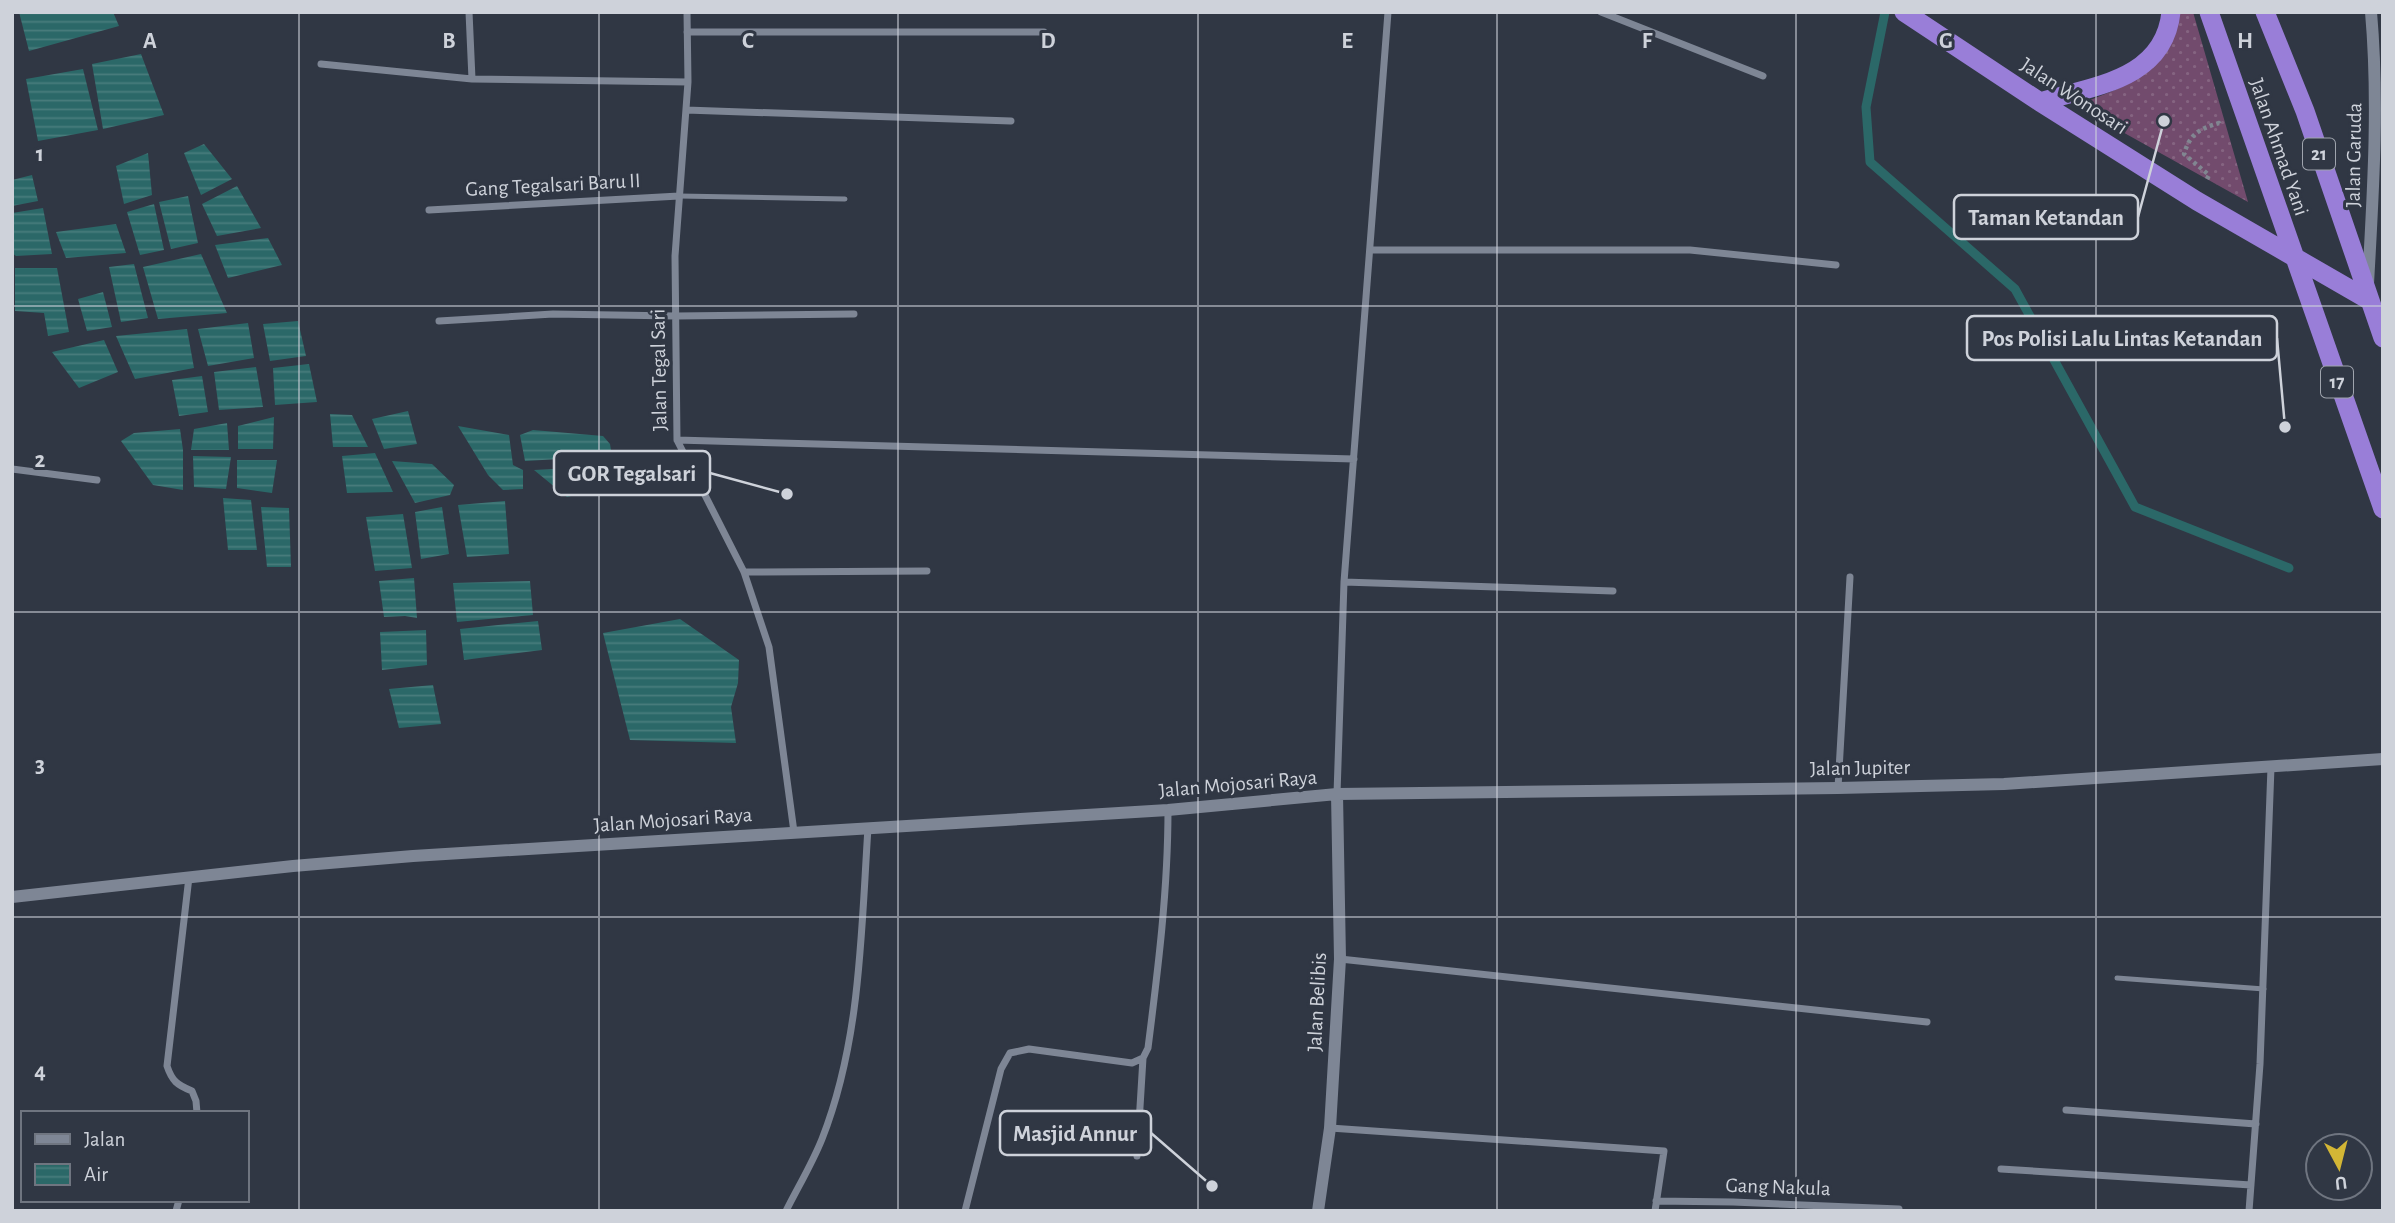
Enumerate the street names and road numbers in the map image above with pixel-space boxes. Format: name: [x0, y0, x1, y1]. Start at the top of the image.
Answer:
street label: Jalan Wonosari: [2017, 54, 2131, 138]
street label: Jalan Ahmad Yani: [2246, 76, 2312, 218]
street label: Jalan Garuda: [2343, 102, 2365, 208]
road number: 21: [2303, 138, 2335, 170]
street label: Gang Tegalsari Baru II: [465, 170, 641, 200]
street label: Jalan Tegal Sari: [647, 309, 671, 431]
road number: 17: [2321, 366, 2353, 398]
street label: Jalan Jupiter: [1810, 757, 1911, 779]
street label: Jalan Mojosari Raya: [1158, 767, 1318, 801]
street label: Jalan Mojosari Raya: [593, 804, 753, 836]
street label: Jalan Belibis: [1304, 952, 1330, 1052]
street label: Gang Nakula: [1725, 1175, 1831, 1199]

